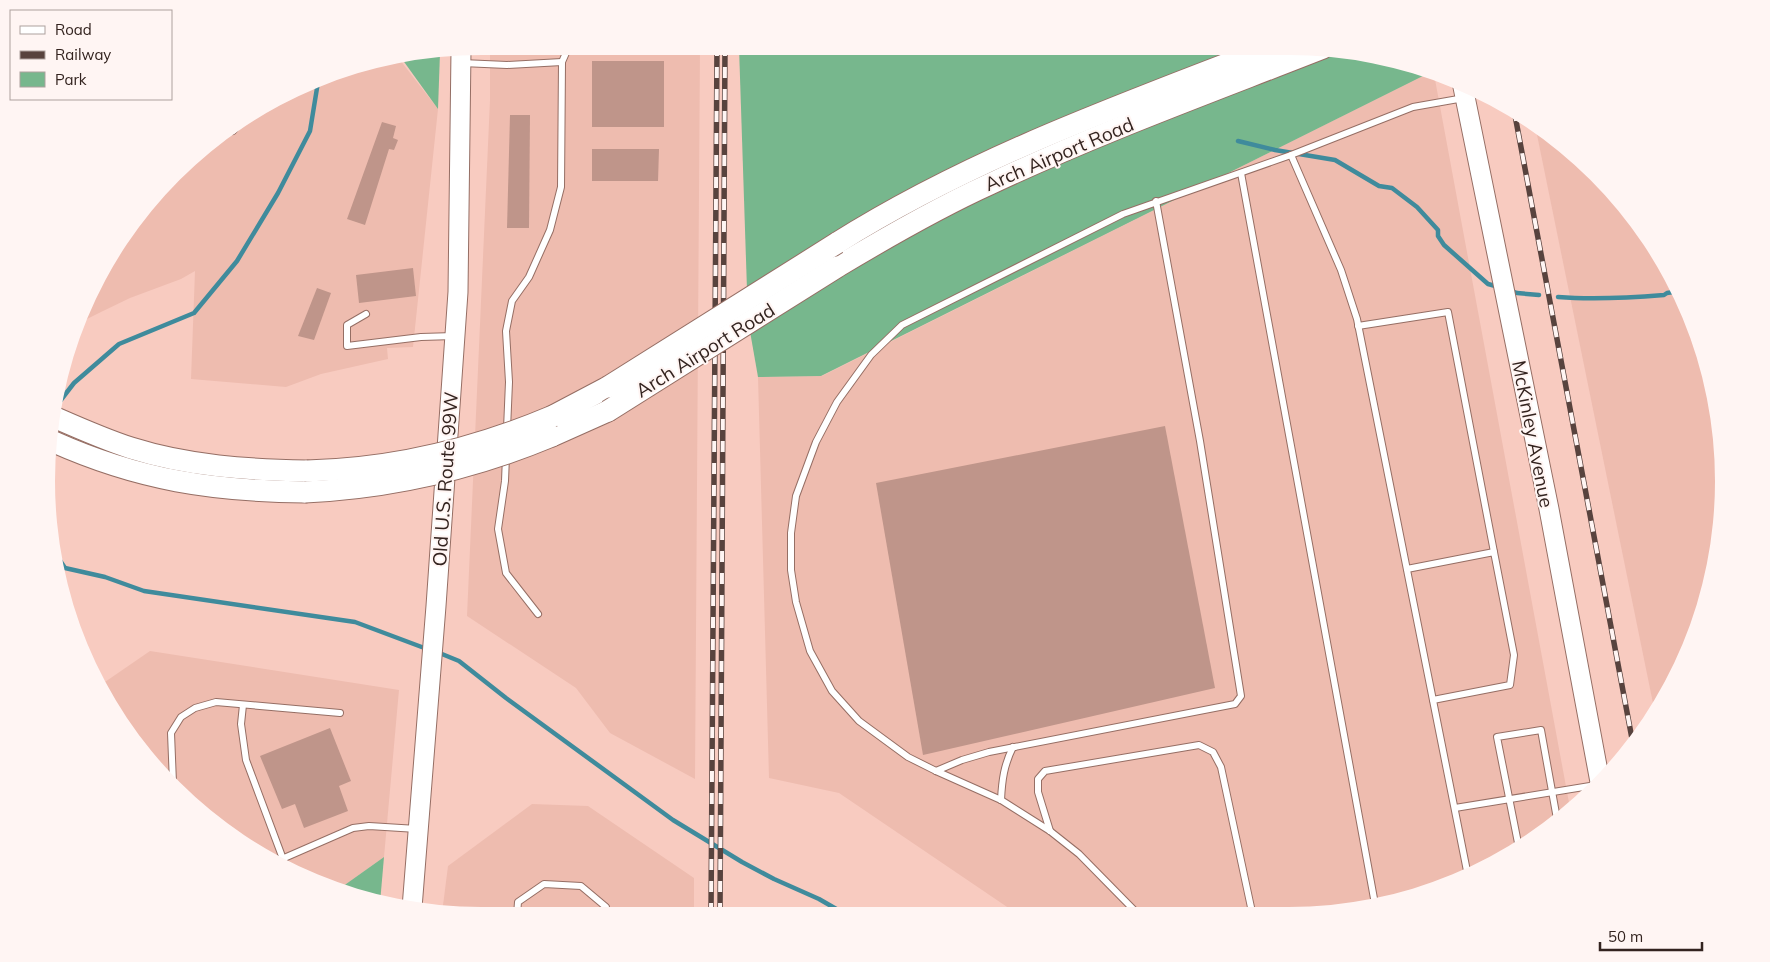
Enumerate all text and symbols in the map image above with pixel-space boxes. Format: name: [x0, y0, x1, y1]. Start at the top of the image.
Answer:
legend: [10, 10, 172, 100]
text: Road: [55, 20, 92, 39]
text: Railway: [55, 45, 111, 64]
text: Park: [55, 70, 87, 89]
street label: Arch Airport Road: [981, 112, 1137, 196]
street label: Arch Airport Road: [631, 298, 779, 402]
street label: McKinley Avenue: [1507, 358, 1559, 510]
street label: Old U.S. Route 99W: [427, 391, 463, 567]
scale bar: [1600, 920, 1702, 952]
text: 50 m: [1608, 927, 1643, 946]

